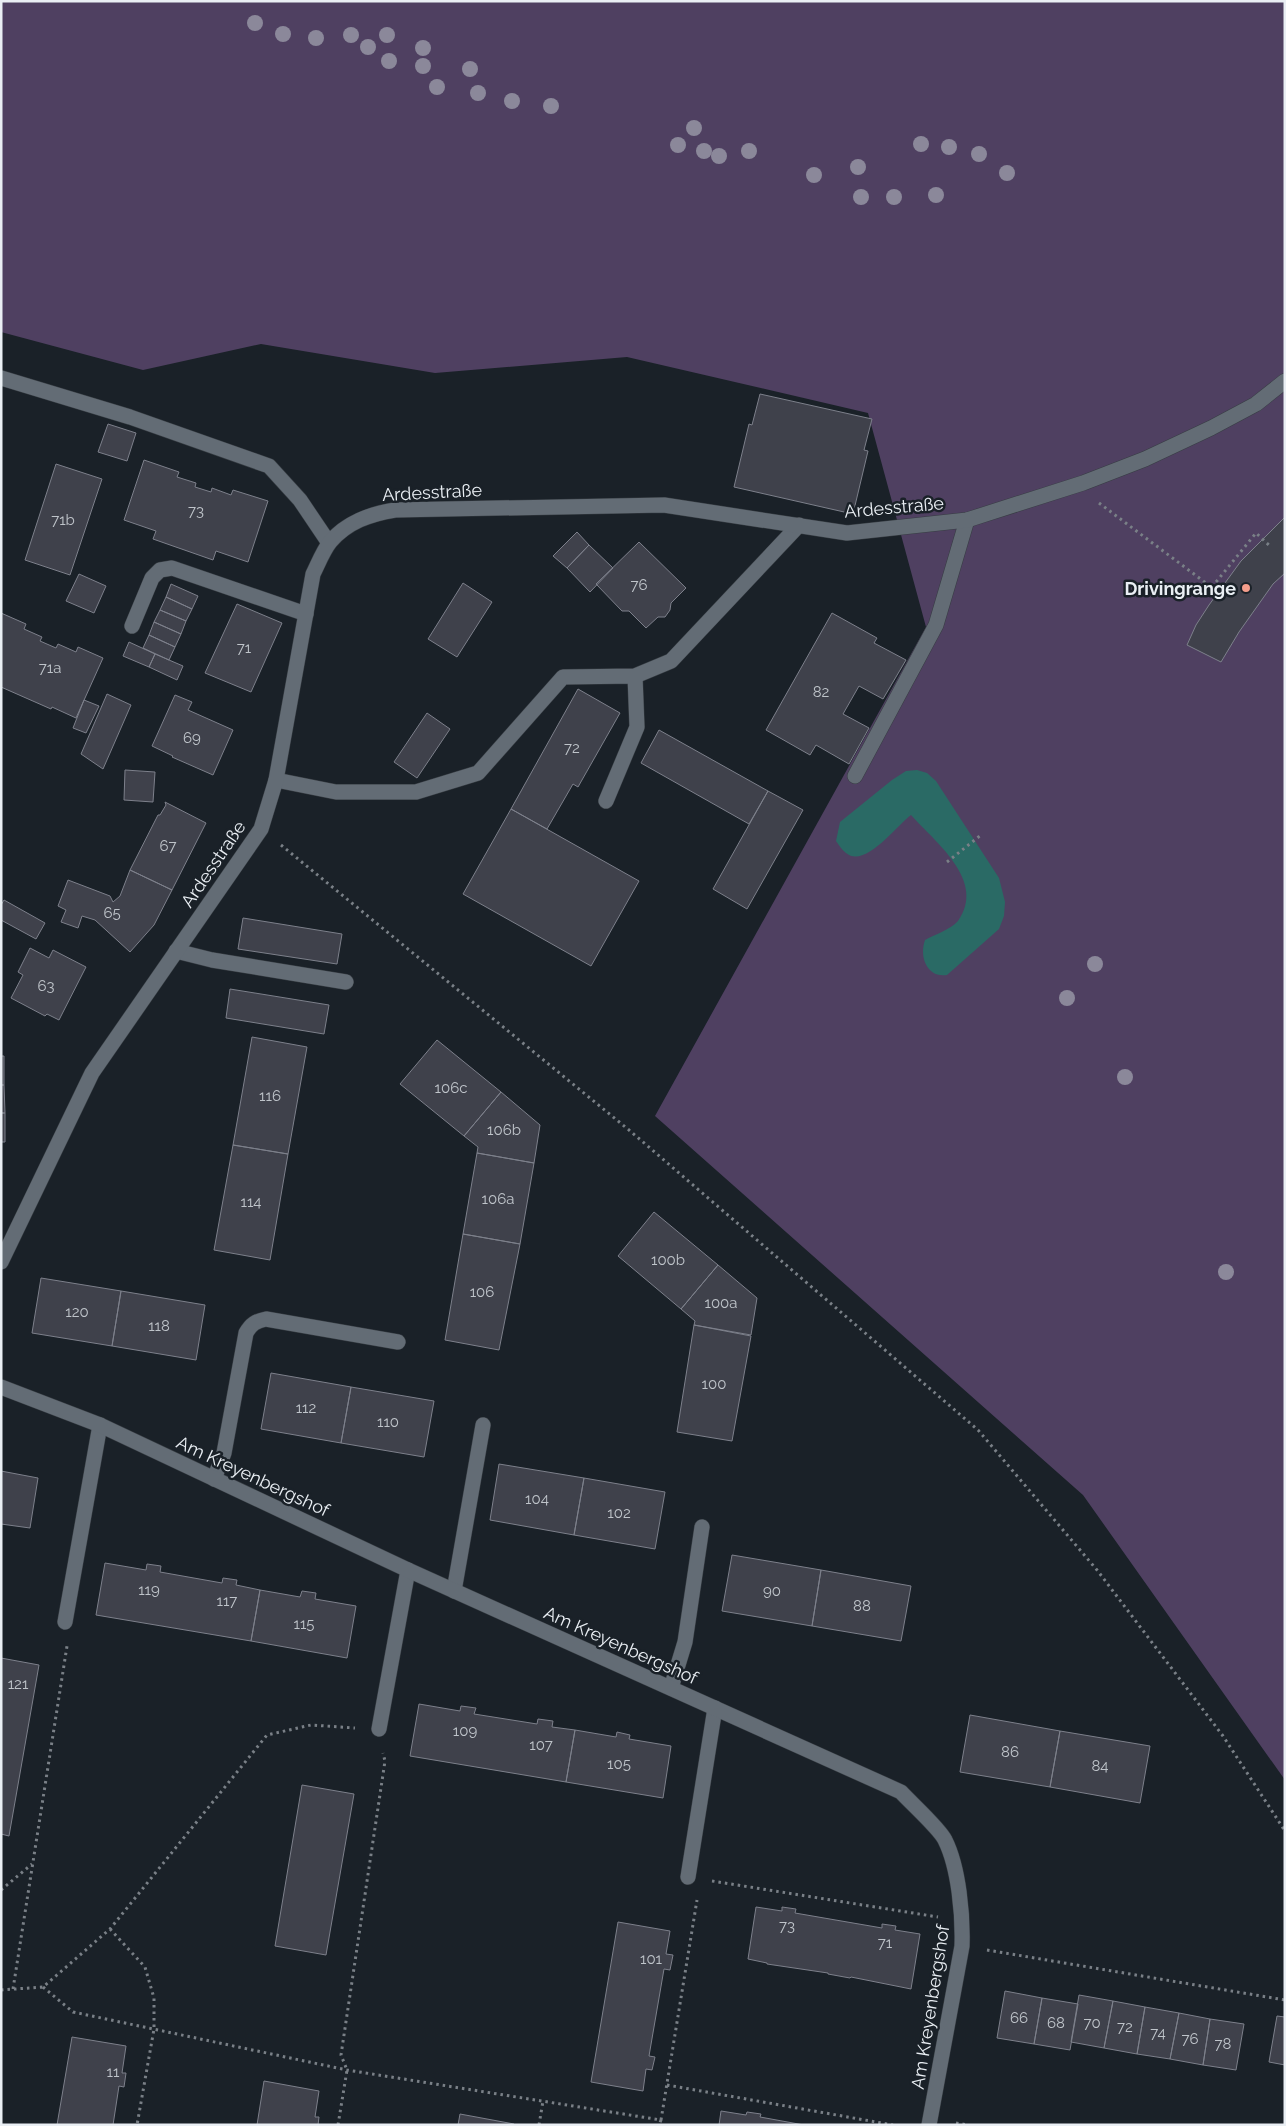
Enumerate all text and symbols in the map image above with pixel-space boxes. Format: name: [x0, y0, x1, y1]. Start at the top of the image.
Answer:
street label: Ardesstraße: [382, 479, 483, 505]
street label: Ardesstraße: [843, 492, 945, 522]
house number: 73: [188, 502, 204, 520]
house number: 71b: [51, 511, 75, 529]
house number: 76: [630, 576, 648, 594]
place label: Drivingrange: [1125, 578, 1236, 599]
marker: Drivingrange: [1240, 582, 1252, 594]
house number: 71: [237, 639, 252, 657]
house number: 71a: [39, 659, 61, 677]
house number: 82: [813, 683, 830, 701]
house number: 69: [183, 729, 201, 747]
house number: 72: [564, 739, 580, 757]
street label: Ardesstraße: [176, 816, 250, 911]
house number: 67: [159, 837, 177, 855]
house number: 65: [103, 904, 121, 922]
house number: 63: [37, 977, 55, 995]
house number: 106c: [435, 1079, 467, 1097]
house number: 116: [259, 1087, 281, 1105]
house number: 106b: [487, 1121, 521, 1139]
house number: 106a: [482, 1190, 514, 1208]
house number: 114: [240, 1193, 262, 1211]
house number: 100b: [651, 1251, 685, 1269]
house number: 106: [470, 1283, 494, 1301]
house number: 100a: [705, 1294, 737, 1312]
house number: 120: [65, 1303, 89, 1321]
house number: 118: [148, 1317, 170, 1335]
house number: 100: [702, 1375, 726, 1393]
house number: 112: [296, 1399, 317, 1417]
house number: 110: [377, 1413, 399, 1431]
street label: Am Kreyenbergshof: [173, 1431, 334, 1521]
house number: 104: [525, 1490, 549, 1508]
house number: 102: [607, 1504, 631, 1522]
house number: 119: [138, 1581, 160, 1599]
house number: 90: [763, 1582, 781, 1600]
house number: 117: [217, 1592, 237, 1610]
house number: 88: [853, 1597, 871, 1615]
street label: Am Kreyenbergshof: [541, 1602, 702, 1689]
house number: 115: [293, 1615, 315, 1633]
house number: 121: [8, 1675, 29, 1693]
house number: 109: [453, 1722, 477, 1740]
house number: 107: [529, 1736, 553, 1754]
house number: 86: [1001, 1743, 1019, 1761]
house number: 105: [607, 1755, 631, 1773]
house number: 84: [1091, 1757, 1109, 1775]
house number: 73: [779, 1917, 795, 1935]
street label: Am Kreyenbergshof: [907, 1922, 954, 2091]
house number: 71: [878, 1934, 893, 1952]
house number: 101: [640, 1950, 663, 1968]
house number: 66: [1010, 2009, 1028, 2027]
house number: 68: [1047, 2014, 1065, 2032]
house number: 70: [1083, 2014, 1101, 2032]
house number: 72: [1117, 2018, 1133, 2036]
house number: 74: [1150, 2024, 1166, 2042]
house number: 76: [1181, 2030, 1199, 2048]
house number: 78: [1215, 2035, 1232, 2053]
house number: 11: [107, 2063, 120, 2081]

